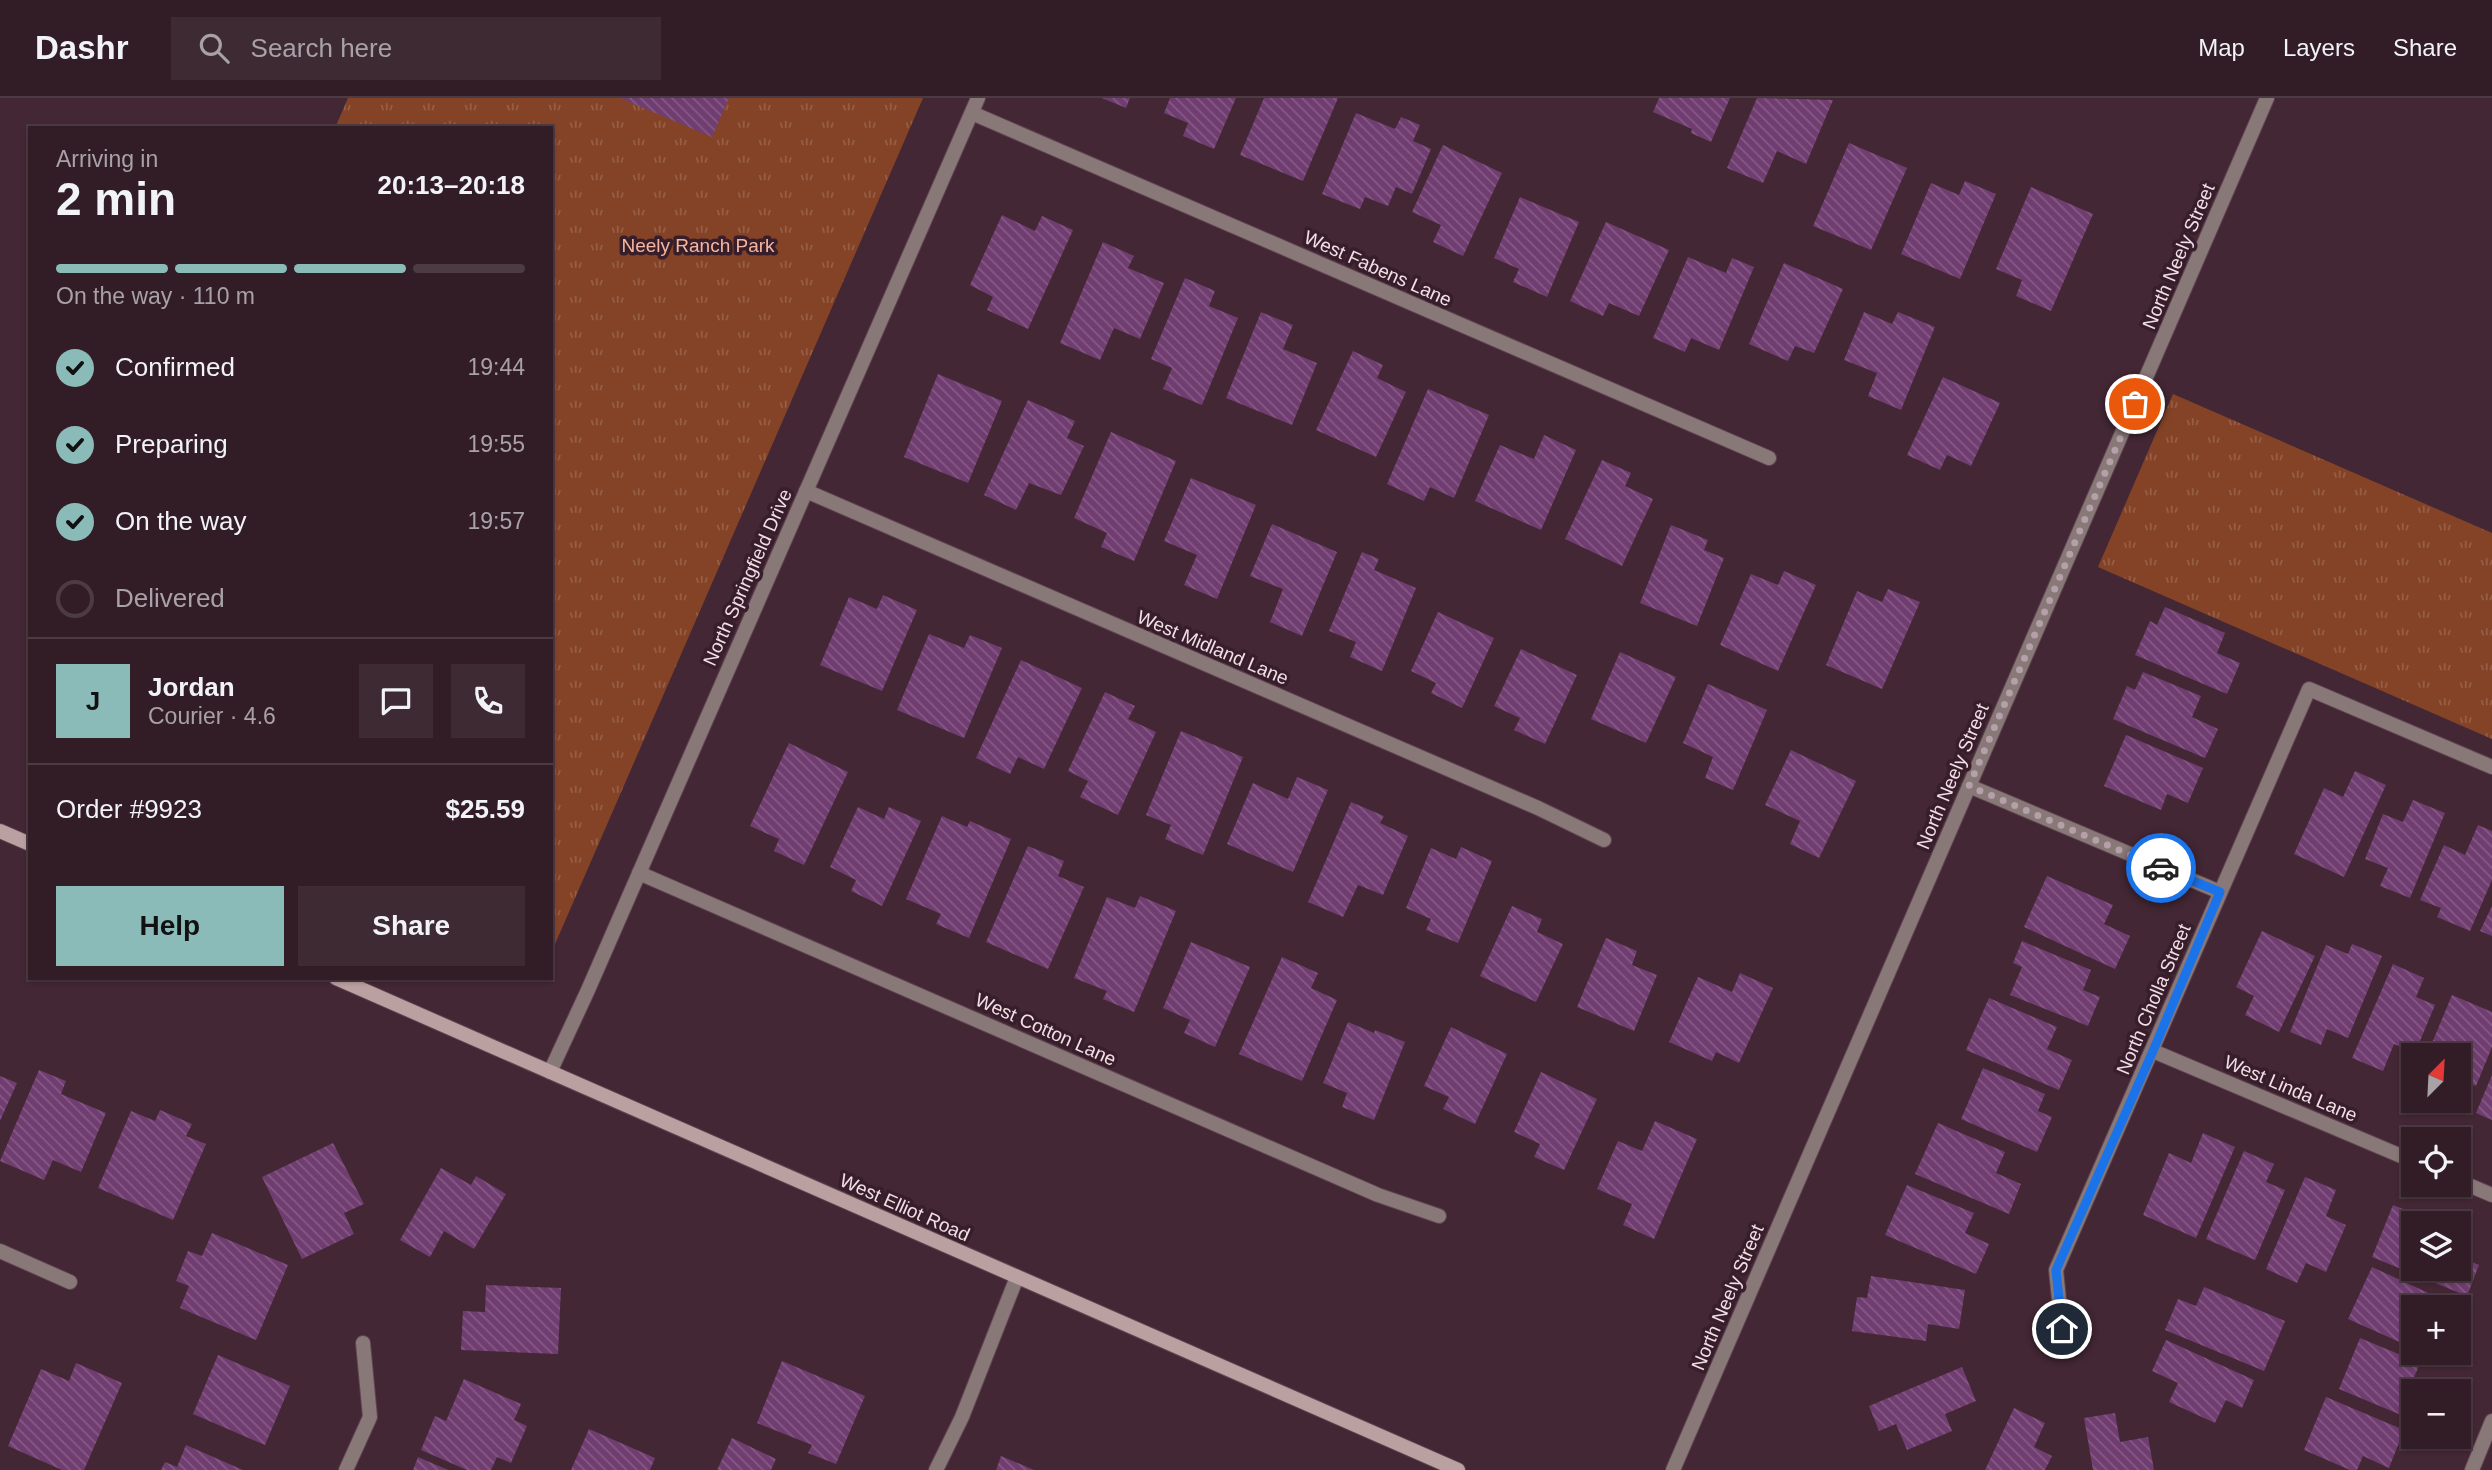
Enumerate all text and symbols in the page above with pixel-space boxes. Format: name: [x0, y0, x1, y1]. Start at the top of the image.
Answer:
search box: [171, 17, 661, 80]
text: Dashr: [35, 29, 129, 66]
icon: search: [195, 29, 233, 67]
text: Search here: [251, 33, 392, 63]
text: Map: [2198, 34, 2245, 61]
text: Layers: [2283, 34, 2355, 61]
text: Share: [2393, 34, 2457, 61]
text: Arriving in: [56, 146, 158, 172]
text: 20:13–20:18: [378, 170, 525, 200]
text: 2 min: [56, 173, 176, 225]
street label: North Neely Street: [2138, 180, 2219, 332]
street label: West Fabens Lane: [1301, 227, 1455, 310]
park label: Neely Ranch Park: [621, 235, 775, 256]
text: On the way · 110 m: [56, 283, 255, 309]
icon: check: [56, 349, 94, 387]
text: Confirmed: [115, 352, 235, 382]
text: 19:44: [467, 354, 525, 380]
pin: [2105, 374, 2165, 434]
icon: bag: [2116, 385, 2154, 423]
icon: check: [56, 426, 94, 464]
text: Preparing: [115, 429, 228, 459]
text: 19:55: [467, 431, 525, 457]
street label: North Springfield Drive: [699, 486, 796, 669]
icon: check: [56, 503, 94, 541]
text: On the way: [115, 506, 247, 536]
text: 19:57: [467, 508, 525, 534]
text: Delivered: [115, 583, 225, 613]
street label: West Midland Lane: [1134, 606, 1292, 689]
button: chat: [359, 664, 433, 738]
button: phone: [451, 664, 525, 738]
text: Jordan: [148, 672, 235, 702]
text: J: [86, 686, 100, 716]
street label: North Neely Street: [1912, 700, 1993, 852]
text: Courier · 4.6: [148, 703, 276, 729]
text: Order #9923: [56, 794, 202, 824]
text: $25.59: [445, 794, 525, 824]
courier: [2126, 833, 2196, 903]
icon: car: [2142, 849, 2180, 887]
button: Help: [56, 886, 284, 966]
button: Share: [298, 886, 525, 966]
street label: North Cholla Street: [2112, 920, 2195, 1078]
street label: West Cotton Lane: [972, 989, 1119, 1070]
north arrow: [2401, 1043, 2471, 1113]
map controls: [2401, 1043, 2471, 1449]
street label: West Linda Lane: [2221, 1051, 2360, 1126]
button: locate: [2401, 1127, 2471, 1197]
street label: West Elliot Road: [837, 1169, 973, 1246]
button: layers: [2401, 1211, 2471, 1281]
street label: North Neely Street: [1687, 1221, 1768, 1373]
button: +: [2401, 1295, 2471, 1365]
pin: [2032, 1299, 2092, 1359]
icon: home: [2043, 1310, 2081, 1348]
button: −: [2401, 1379, 2471, 1449]

